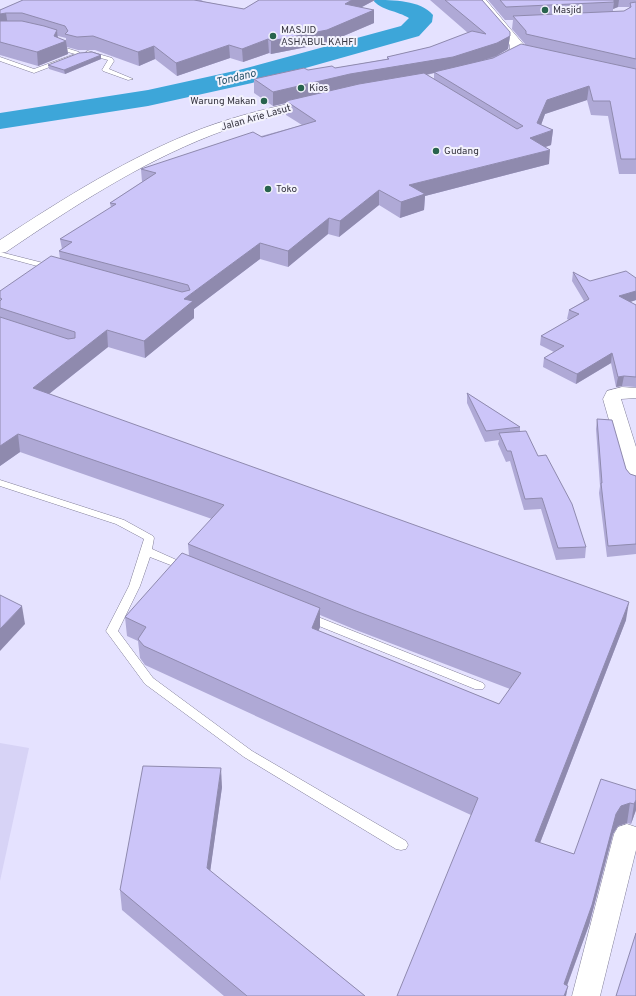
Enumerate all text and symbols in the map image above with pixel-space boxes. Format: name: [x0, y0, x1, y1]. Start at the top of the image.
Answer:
place label: Masjid: [553, 4, 581, 17]
marker: Masjid: [540, 5, 550, 15]
place label: MASJID ASHABUL KAHFI: [281, 24, 357, 49]
marker: MASJID ASHABUL KAHFI: [268, 31, 278, 41]
water label: Tondano: [215, 66, 258, 90]
place label: Kios: [309, 82, 329, 95]
marker: Kios: [296, 83, 306, 93]
place label: Warung Makan: [190, 95, 256, 108]
marker: Warung Makan: [259, 96, 269, 106]
street label: Jalan Arie Lasut: [220, 102, 293, 134]
place label: Gudang: [444, 145, 479, 158]
marker: Gudang: [431, 146, 441, 156]
place label: Toko: [276, 183, 298, 196]
marker: Toko: [263, 184, 273, 194]

